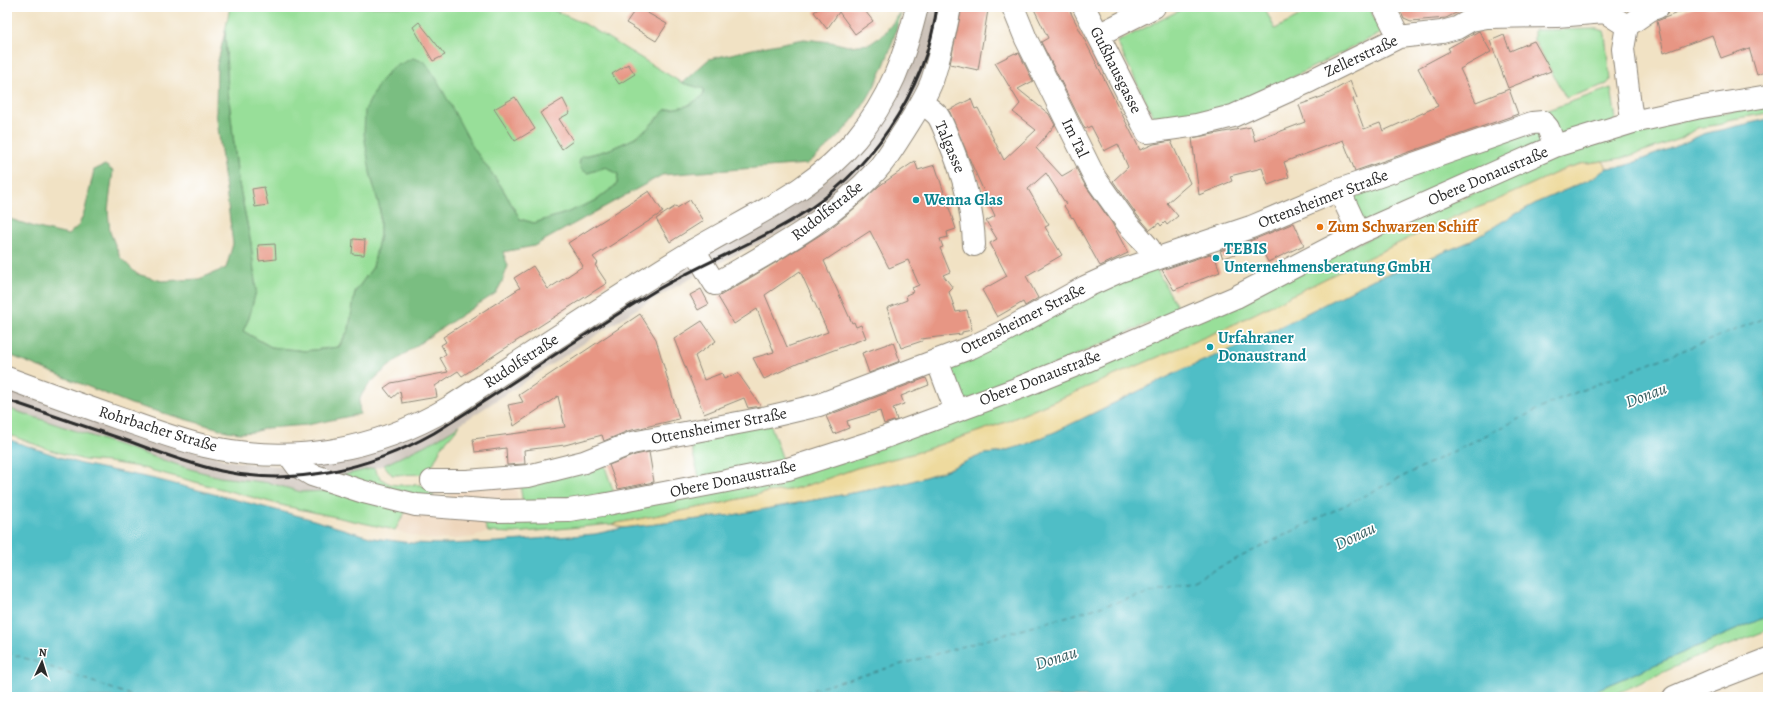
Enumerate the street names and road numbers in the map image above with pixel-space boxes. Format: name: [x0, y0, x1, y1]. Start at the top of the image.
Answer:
street label: Gußhausgasse: [1085, 23, 1147, 117]
street label: Zellerstraße: [1321, 29, 1401, 83]
street label: Im Tal: [1056, 115, 1094, 162]
street label: Talgasse: [929, 118, 971, 176]
street label: Obere Donaustraße: [1425, 141, 1551, 211]
street label: Ottensheimer Straße: [1255, 164, 1391, 234]
street label: Rudolfstraße: [787, 176, 867, 246]
street label: Ottensheimer Straße: [957, 278, 1089, 360]
street label: Rudolfstraße: [479, 328, 563, 394]
street label: Obere Donaustraße: [976, 345, 1104, 411]
street label: Rohrbacher Straße: [96, 400, 220, 458]
street label: Ottensheimer Straße: [649, 402, 789, 450]
street label: Obere Donaustraße: [668, 455, 798, 503]

